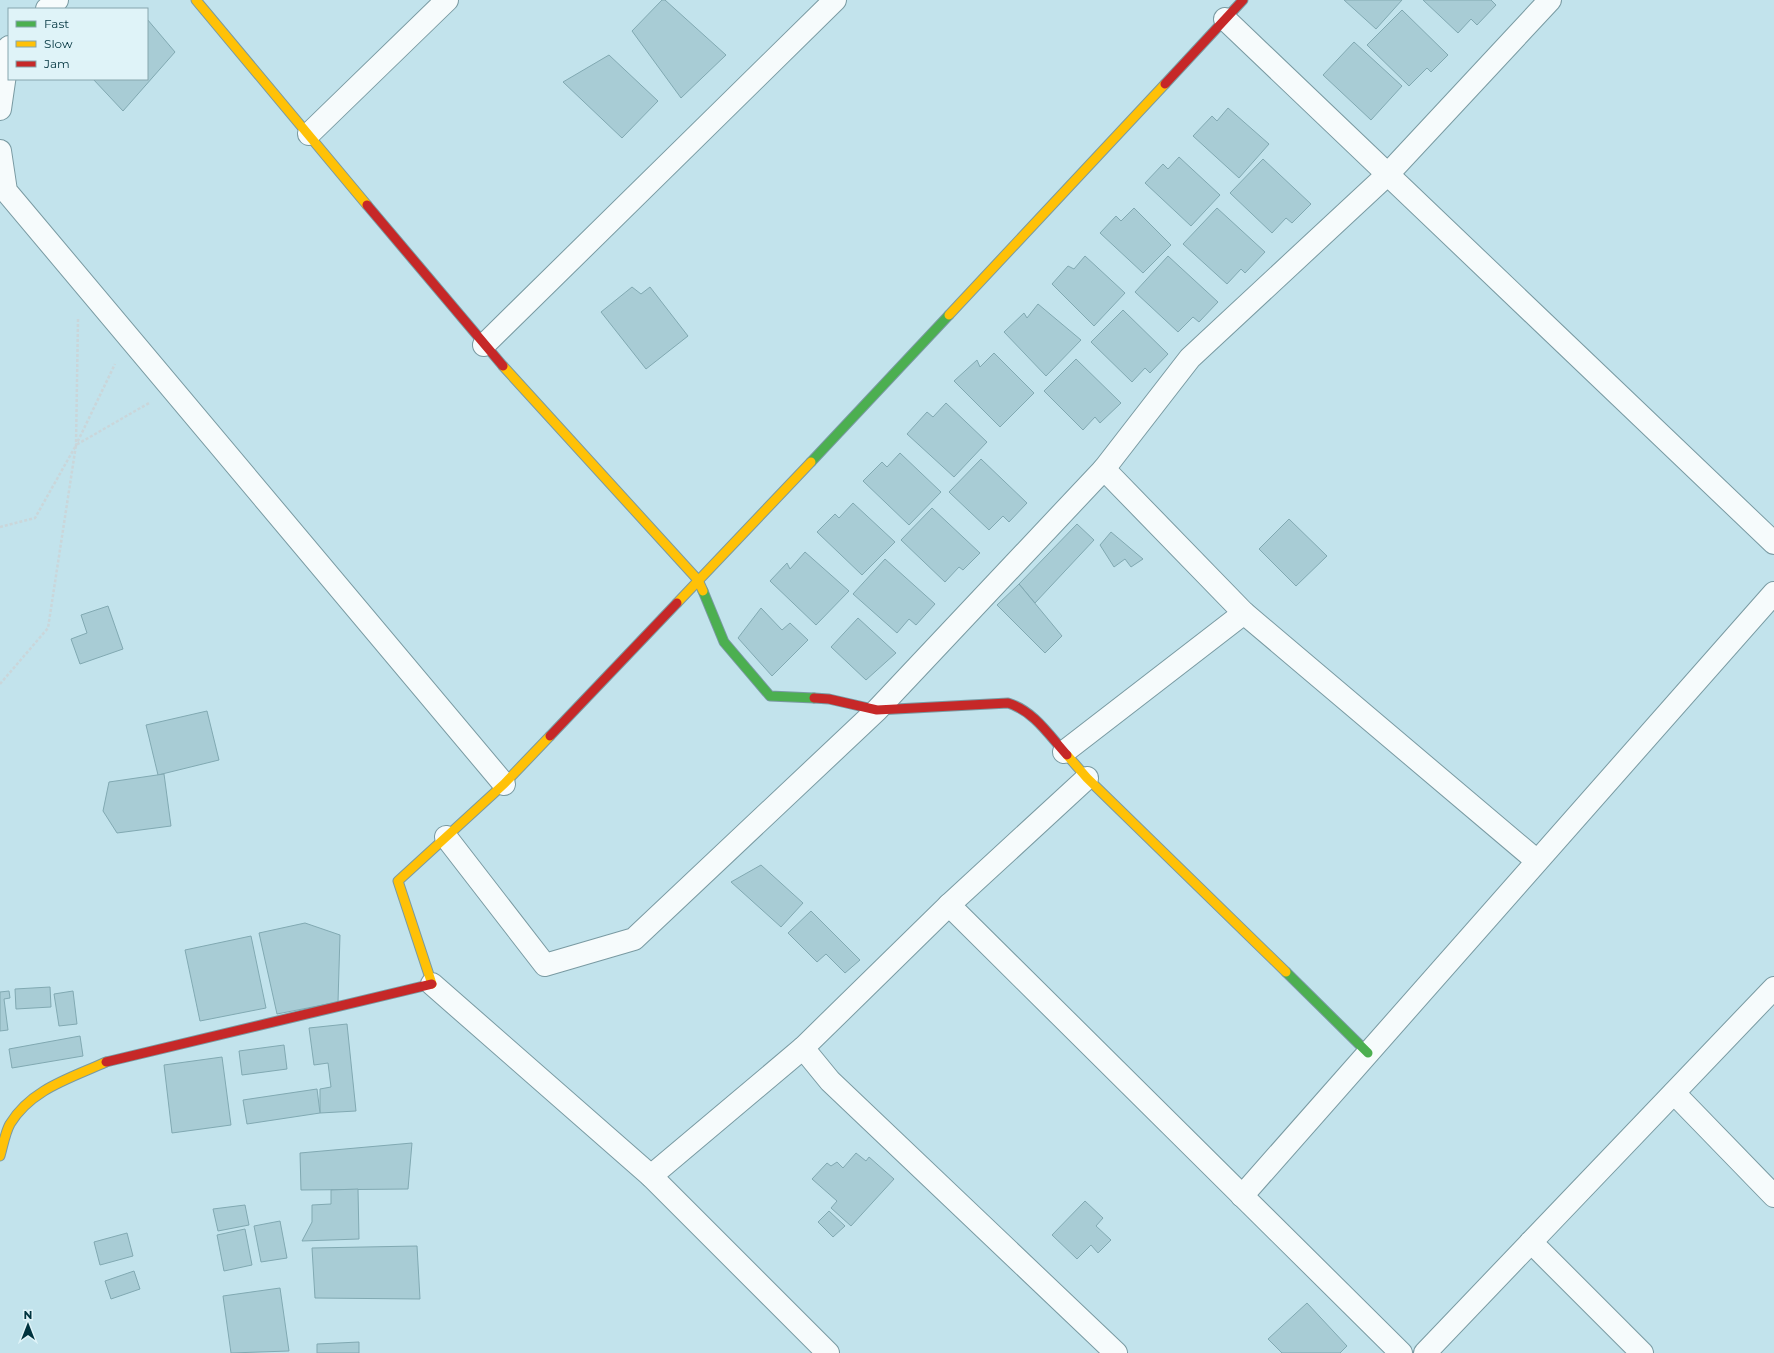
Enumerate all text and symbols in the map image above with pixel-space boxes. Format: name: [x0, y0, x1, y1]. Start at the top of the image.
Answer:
legend: [8, 8, 148, 80]
text: Fast: [44, 16, 69, 31]
text: Slow: [44, 36, 73, 51]
text: Jam: [43, 56, 70, 71]
north arrow: [8, 1305, 48, 1345]
text: N: [24, 1308, 32, 1322]

